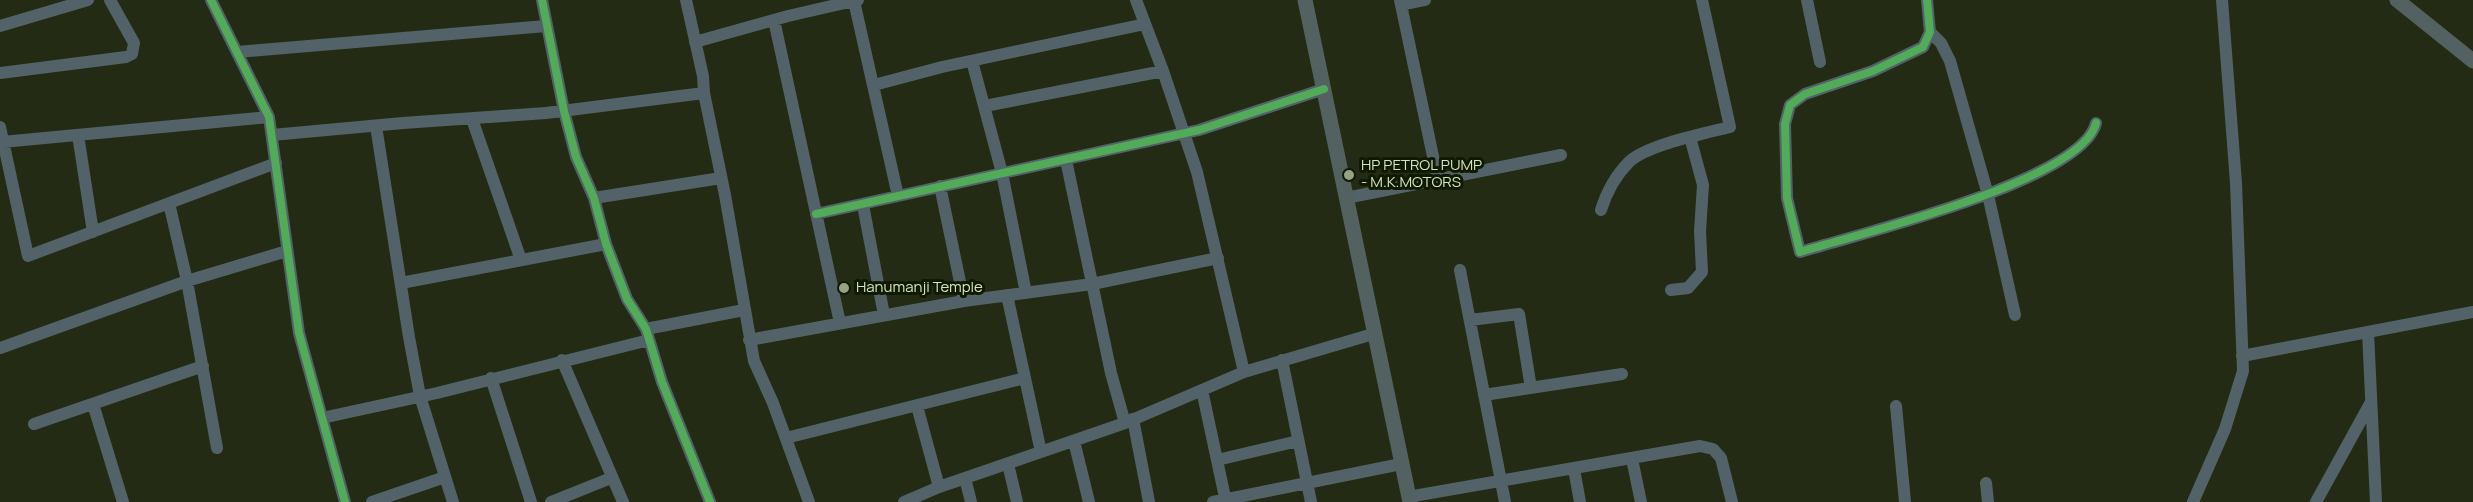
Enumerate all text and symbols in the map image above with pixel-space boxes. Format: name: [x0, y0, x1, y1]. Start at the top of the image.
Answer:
place label: HP PETROL PUMP - M.K.MOTORS: [1361, 157, 1482, 192]
marker: HP PETROL PUMP - M.K.MOTORS: [1342, 168, 1356, 182]
place label: Hanumanji Temple: [856, 279, 983, 297]
marker: Hanumanji Temple: [837, 281, 851, 295]

